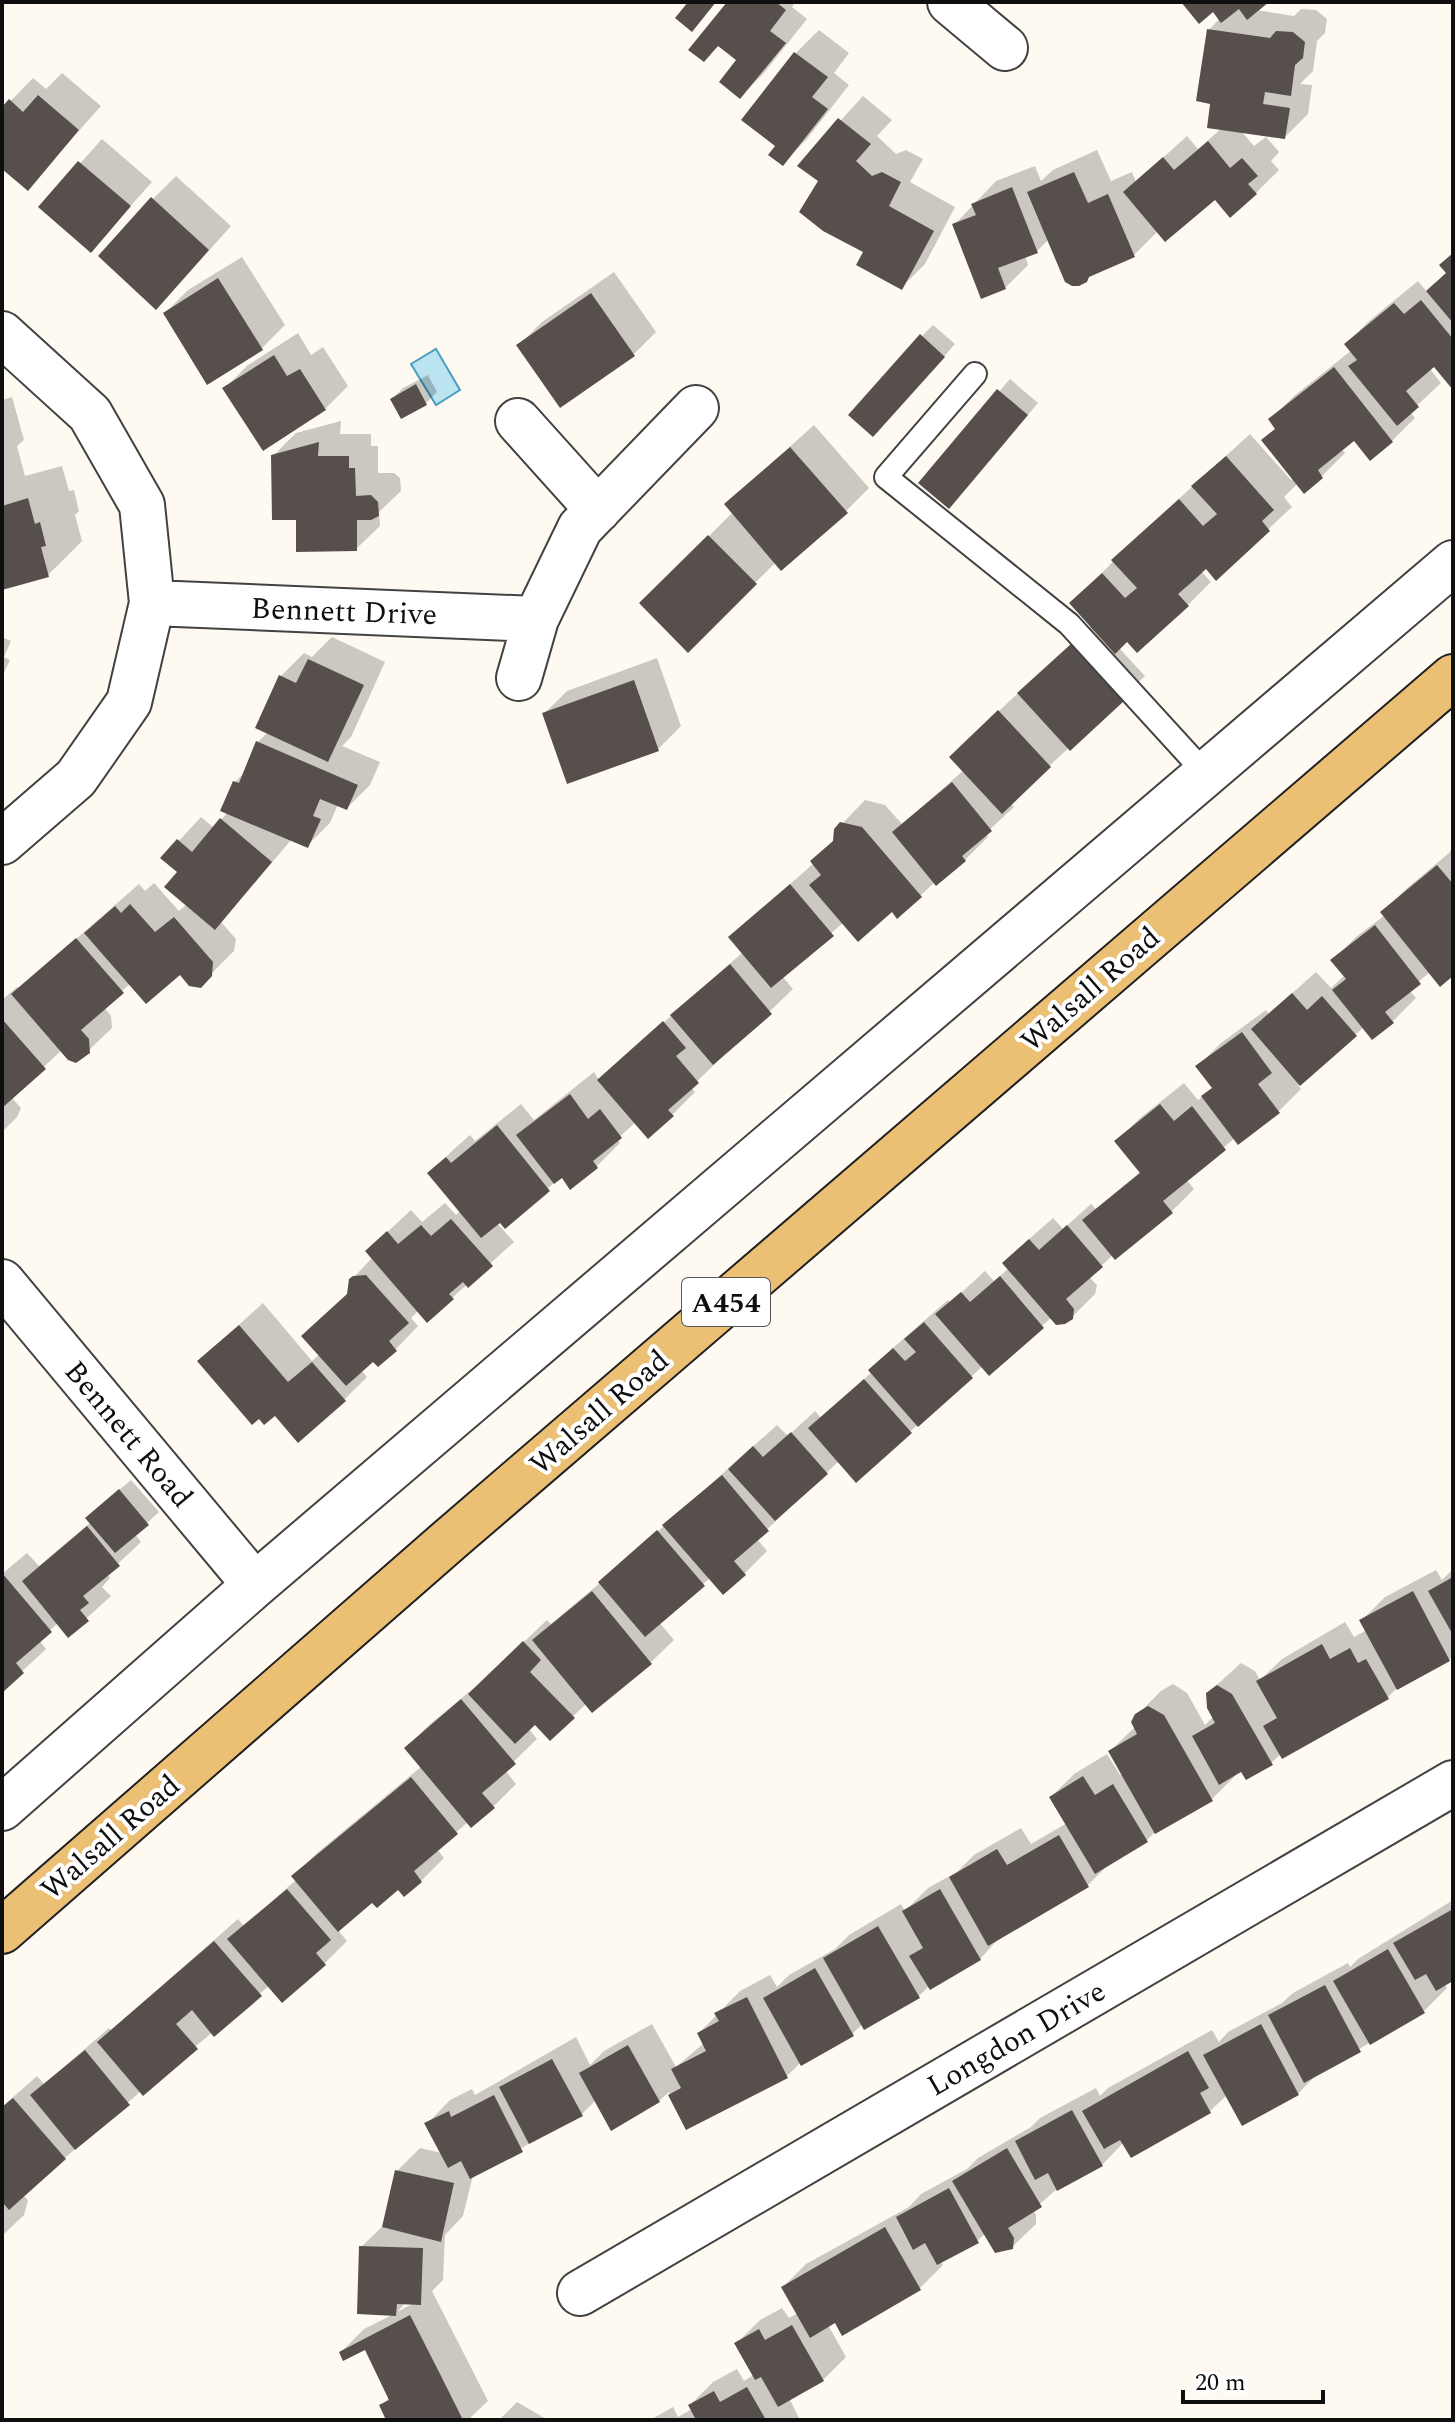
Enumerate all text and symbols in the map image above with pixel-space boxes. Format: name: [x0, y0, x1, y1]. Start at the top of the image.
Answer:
street label: Bennett Drive: [250, 586, 438, 638]
street label: Walsall Road: [1011, 916, 1171, 1064]
road number: A454: [682, 1278, 770, 1326]
street label: Walsall Road: [520, 1339, 680, 1487]
street label: Bennett Road: [53, 1351, 204, 1519]
street label: Walsall Road: [31, 1764, 191, 1912]
street label: Longdon Drive: [918, 1969, 1115, 2109]
scale bar: [1183, 2354, 1323, 2404]
text: 20 m: [1195, 2365, 1246, 2401]

